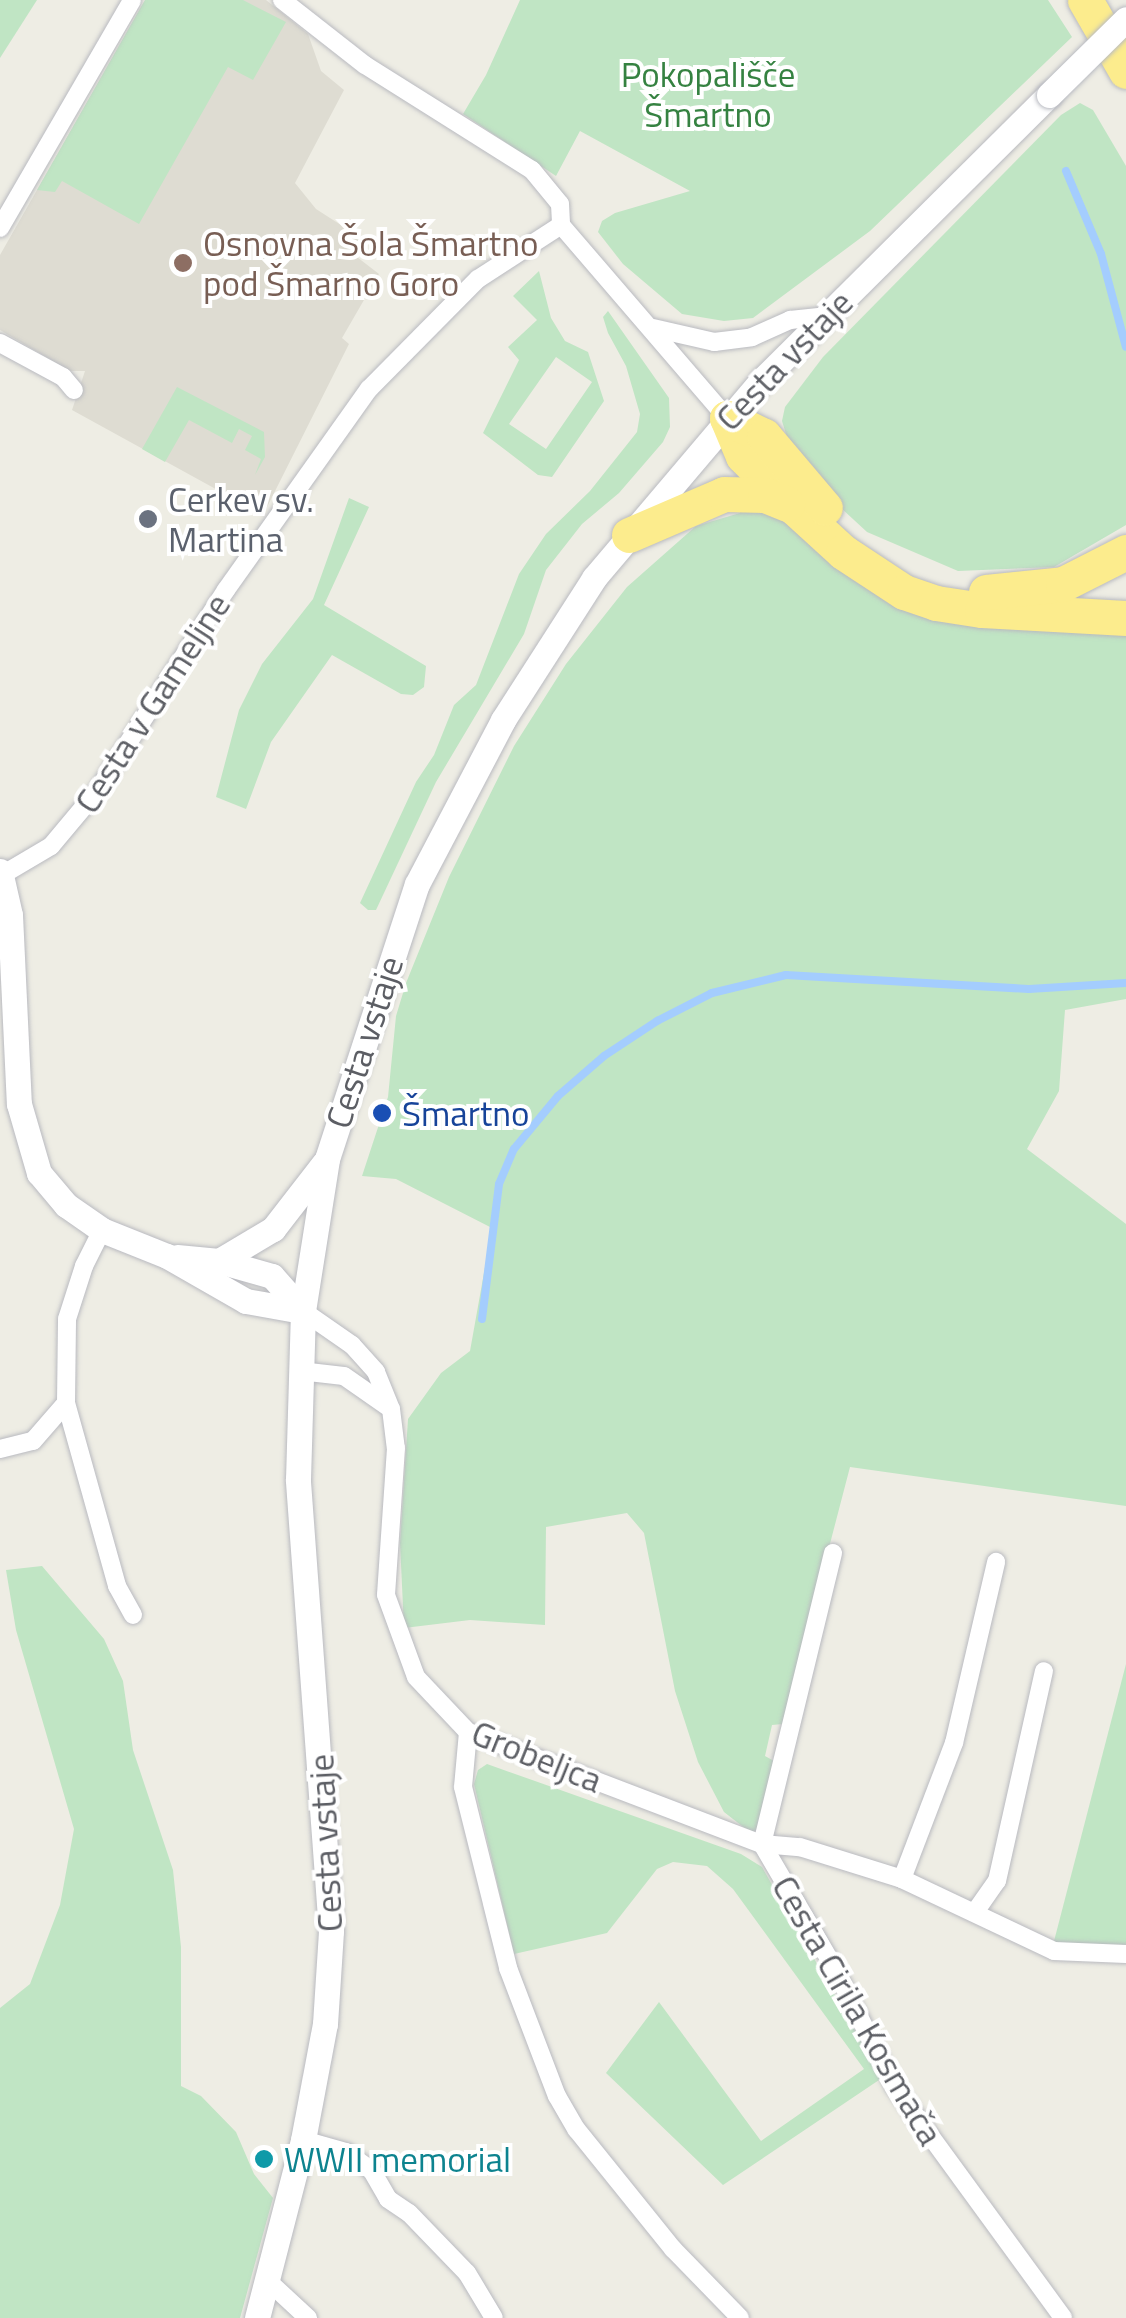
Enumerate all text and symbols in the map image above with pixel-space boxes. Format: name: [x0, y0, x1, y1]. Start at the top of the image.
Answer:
park label: Pokopališče Šmartno: [621, 53, 795, 135]
place label: Osnovna Šola Šmartno pod Šmarno Goro: [203, 222, 538, 304]
marker: Osnovna Šola Šmartno pod Šmarno Goro: [172, 252, 194, 274]
street label: Cesta vstaje: [707, 281, 861, 439]
place label: Cerkev sv. Martina: [168, 478, 314, 560]
marker: Cerkev sv. Martina: [137, 508, 159, 530]
street label: Cesta v Gameljne: [66, 585, 238, 821]
street label: Cesta vstaje: [316, 951, 412, 1133]
place label: Šmartno: [402, 1092, 529, 1134]
marker: Šmartno: [371, 1102, 393, 1124]
street label: Grobeljca: [466, 1711, 608, 1801]
street label: Cesta vstaje: [299, 1753, 351, 1933]
street label: Cesta Cirila Kosmača: [764, 1868, 952, 2152]
place label: WWII memorial: [284, 2138, 511, 2180]
marker: WWII memorial: [253, 2148, 275, 2170]

